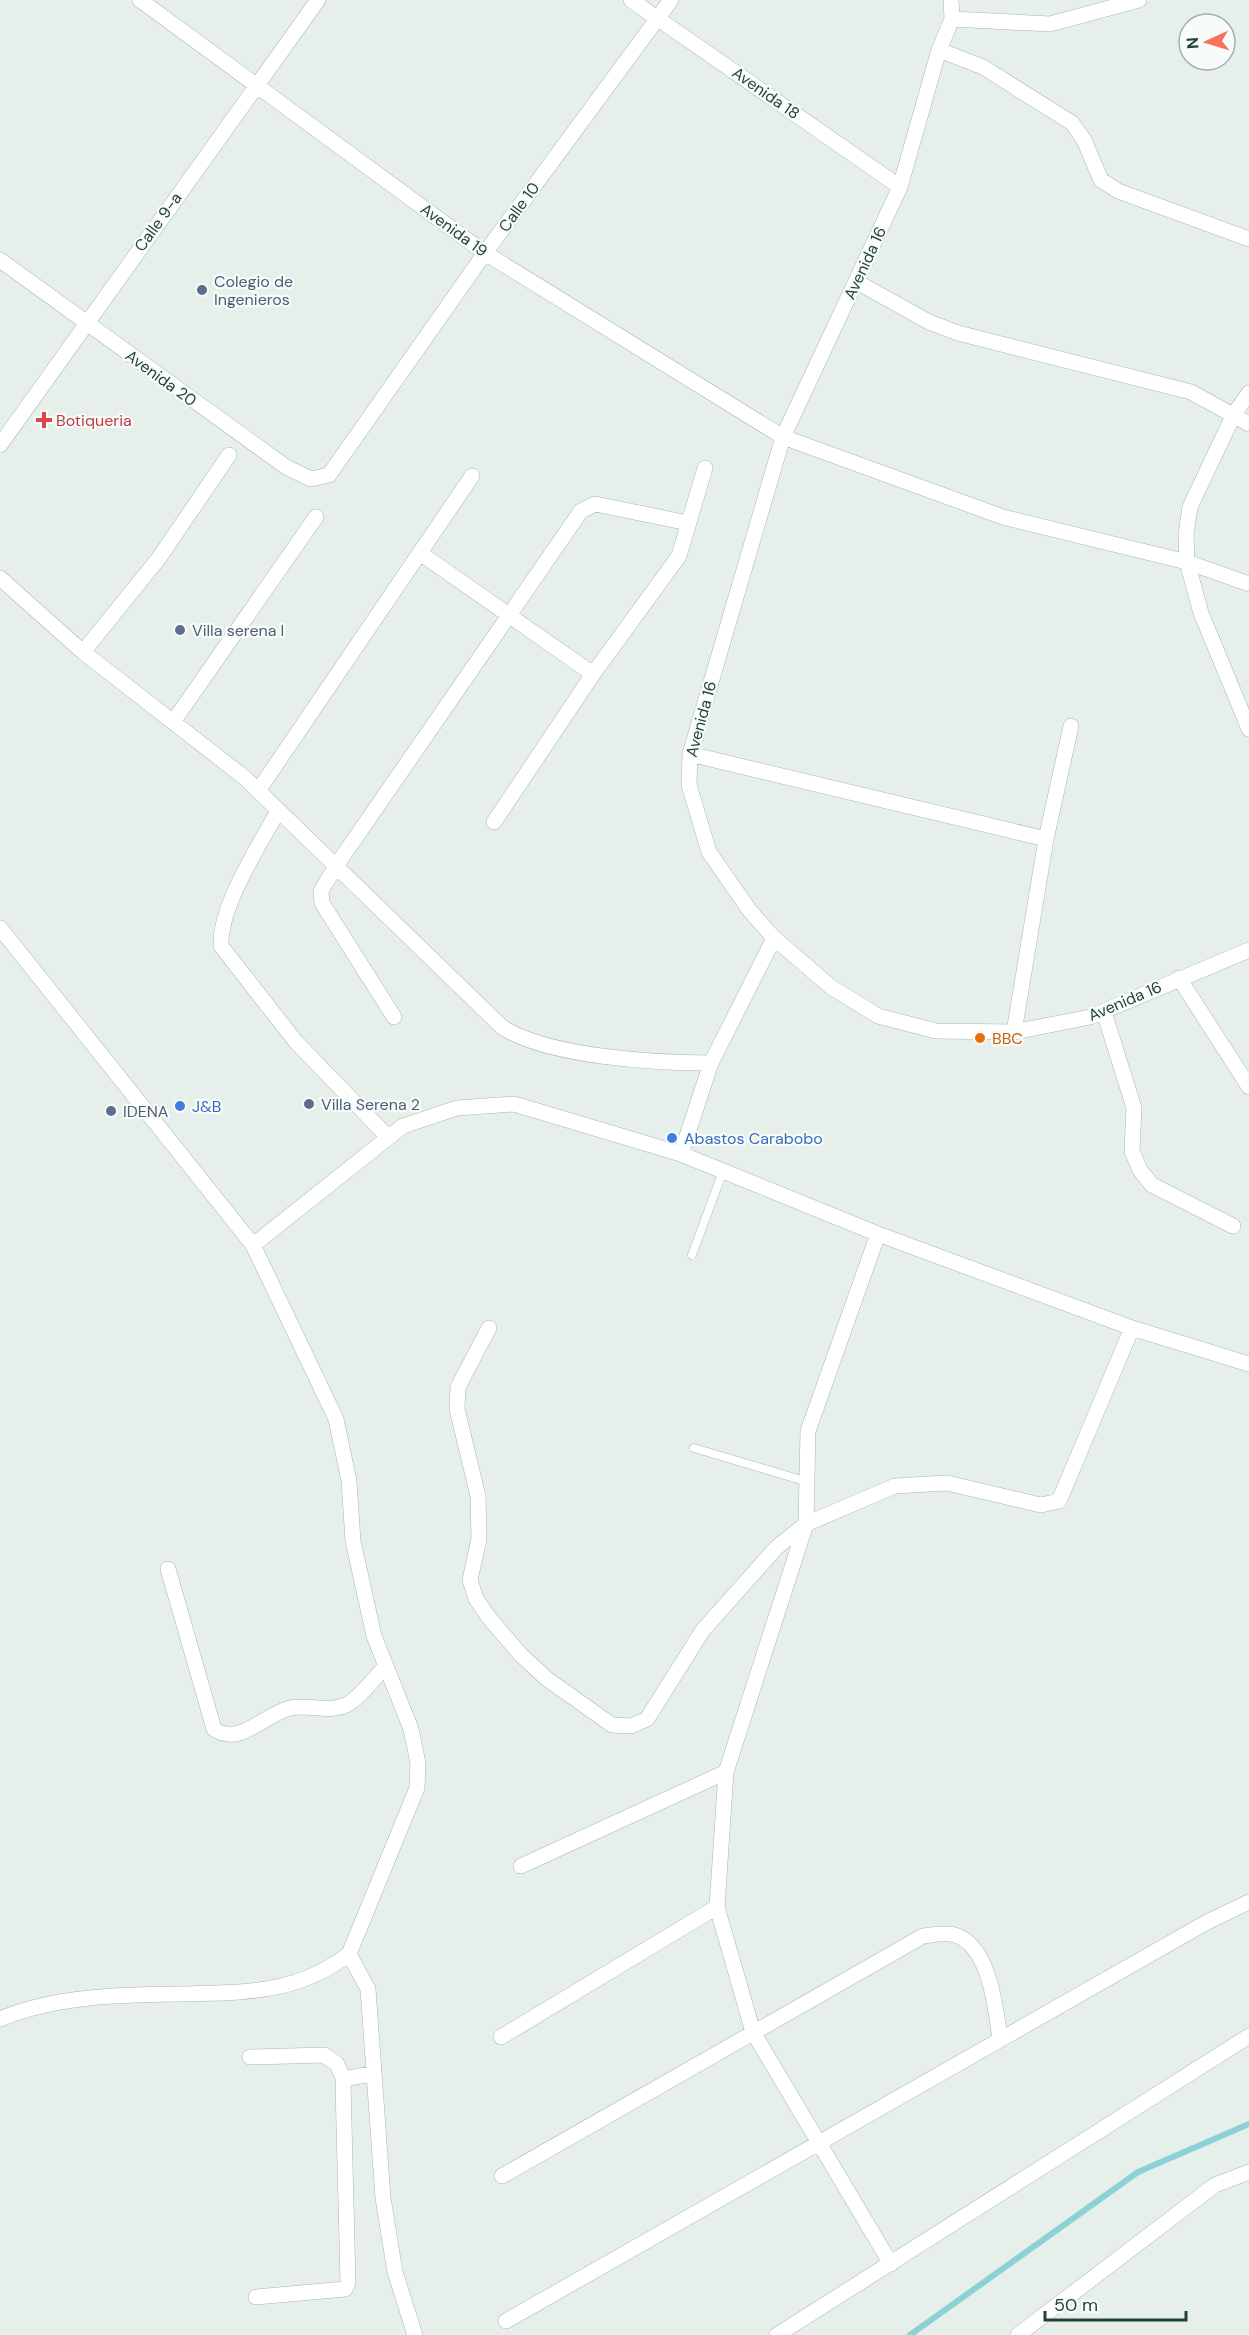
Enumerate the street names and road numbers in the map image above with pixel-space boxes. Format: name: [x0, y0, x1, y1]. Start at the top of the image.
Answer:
street label: Avenida 18: [728, 62, 804, 124]
street label: Calle 10: [494, 178, 544, 236]
street label: Calle 9-a: [129, 188, 187, 256]
street label: Avenida 19: [416, 199, 492, 261]
street label: Avenida 16: [839, 223, 891, 303]
street label: Avenida 20: [121, 345, 201, 411]
street label: Avenida 16: [681, 679, 721, 759]
street label: Avenida 16: [1085, 976, 1165, 1026]

